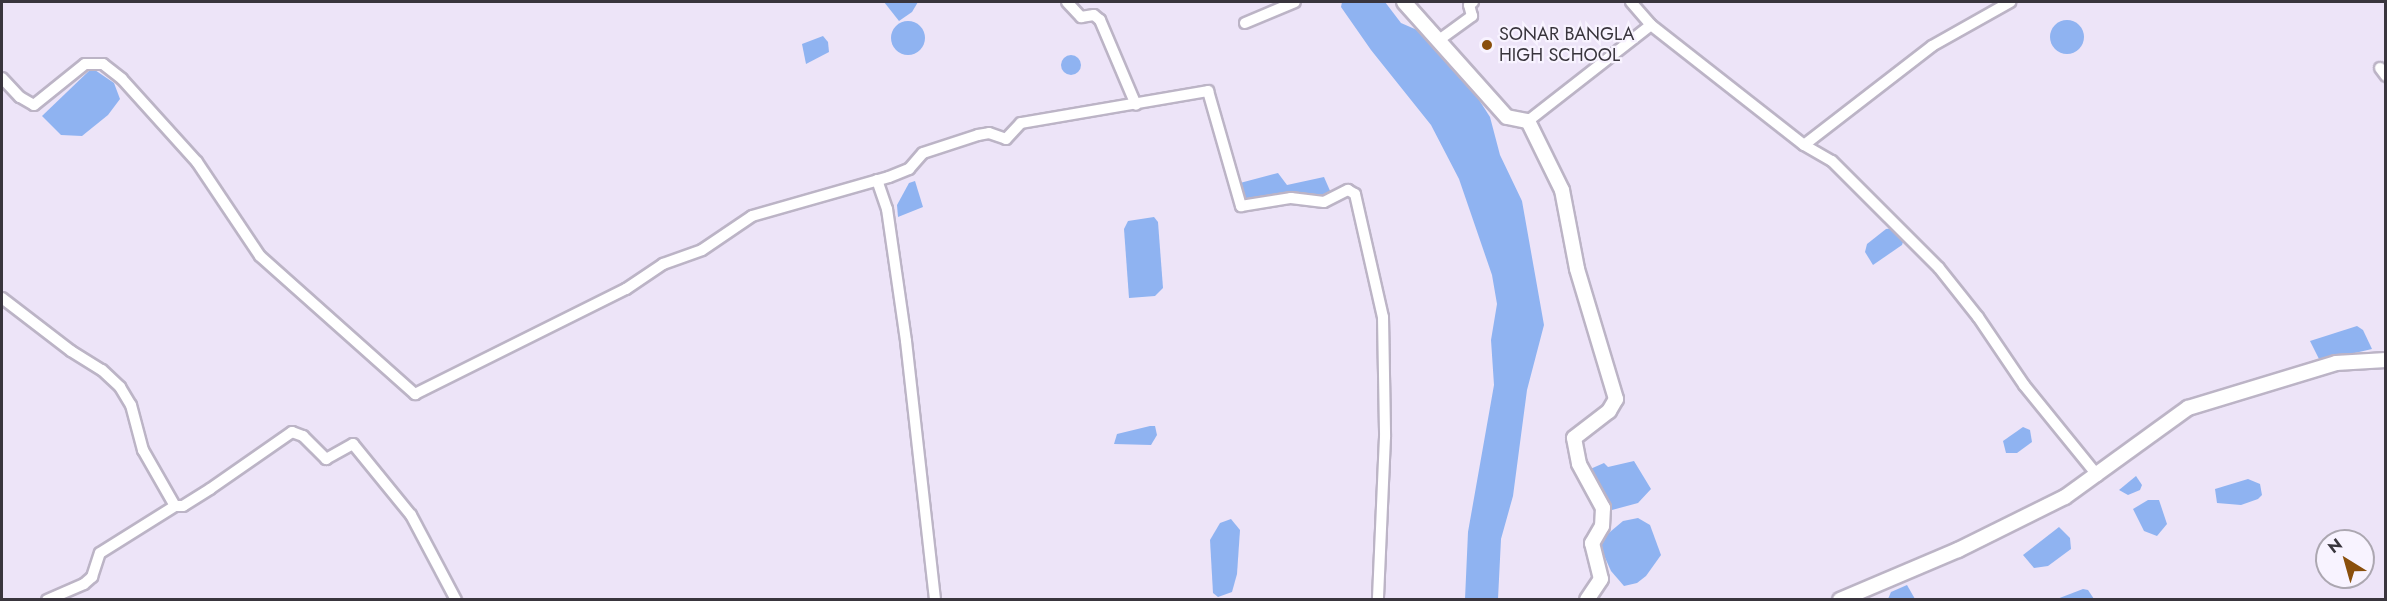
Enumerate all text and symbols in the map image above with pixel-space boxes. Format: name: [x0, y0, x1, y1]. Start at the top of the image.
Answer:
place label: SONAR BANGLA HIGH SCHOOL: [1499, 24, 1634, 66]
marker: SONAR BANGLA HIGH SCHOOL: [1480, 38, 1494, 52]
north arrow: [2315, 529, 2375, 589]
text: N: [2323, 533, 2347, 559]

